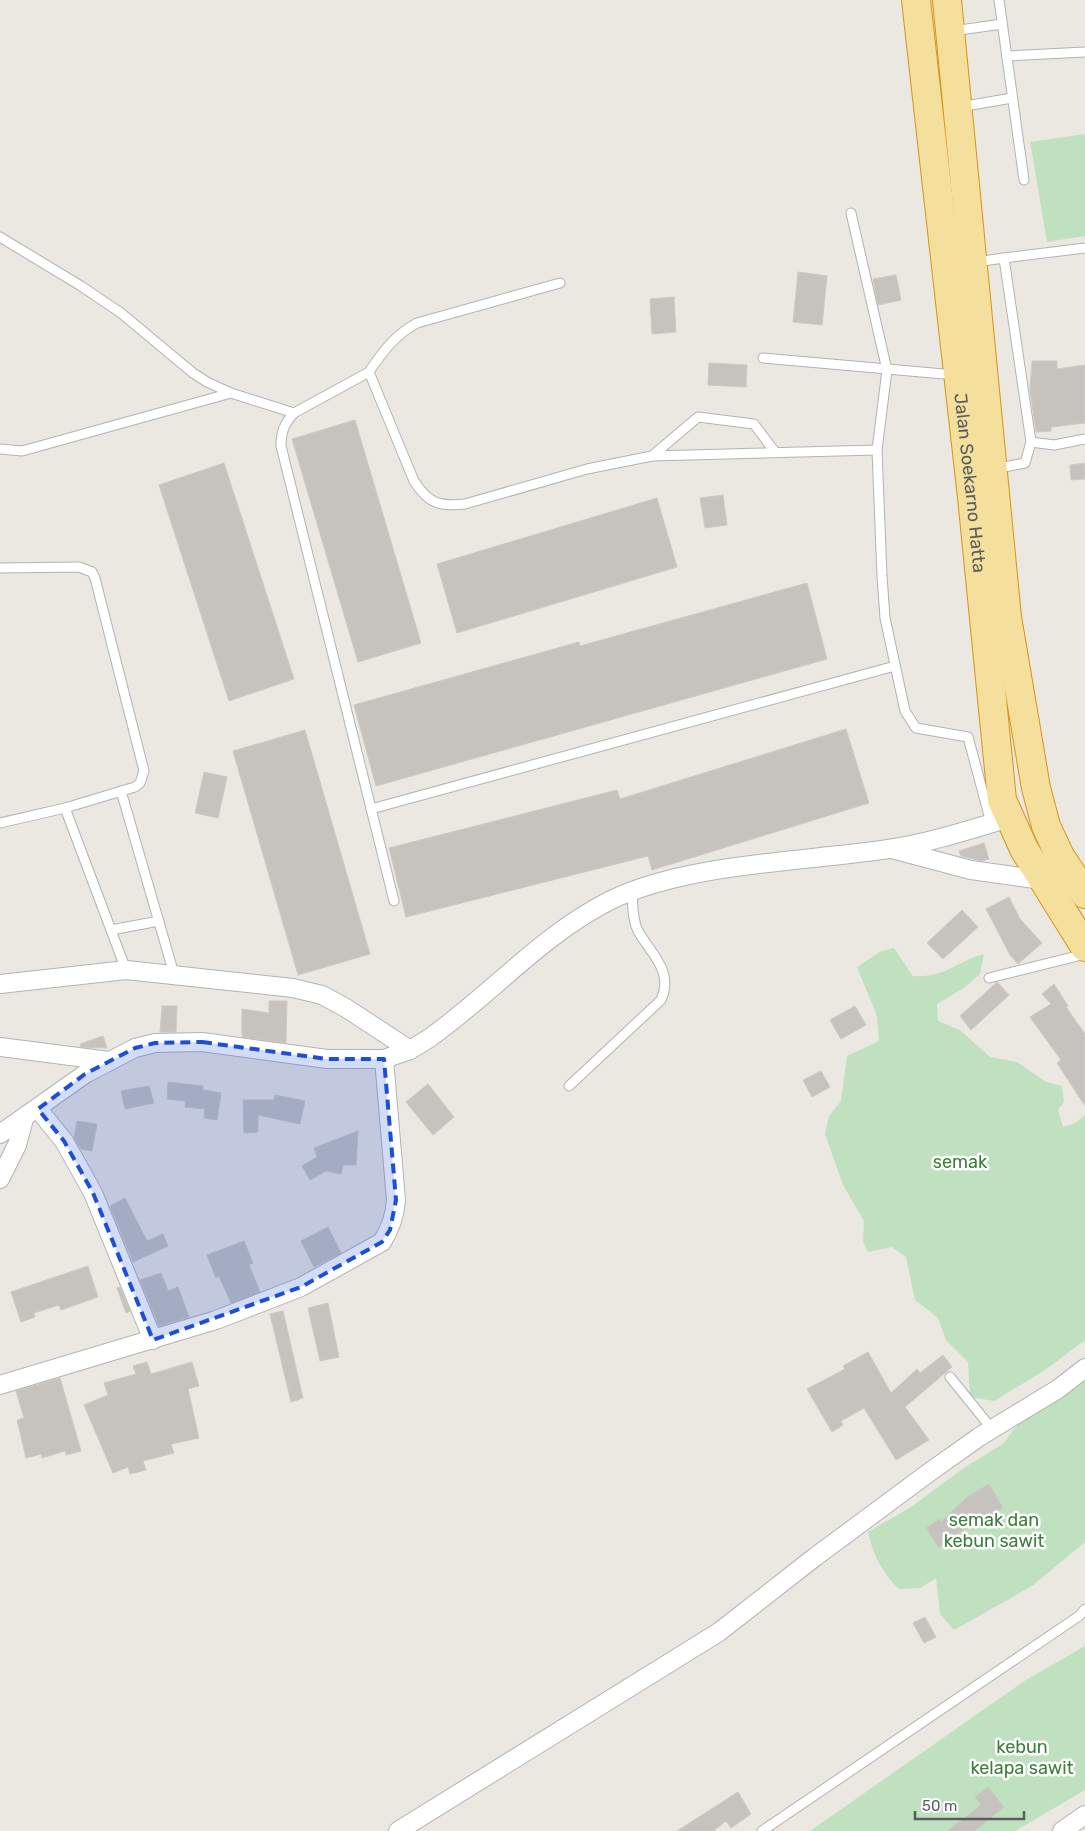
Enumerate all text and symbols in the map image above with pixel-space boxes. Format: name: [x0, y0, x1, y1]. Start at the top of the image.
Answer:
street label: Jalan Soekarno Hatta: [949, 392, 990, 574]
park label: semak: [933, 1151, 988, 1173]
park label: semak dan kebun sawit: [944, 1509, 1044, 1552]
park label: kebun kelapa sawit: [970, 1736, 1074, 1779]
scale bar: [915, 1788, 1024, 1820]
text: 50 m: [922, 1797, 957, 1815]

